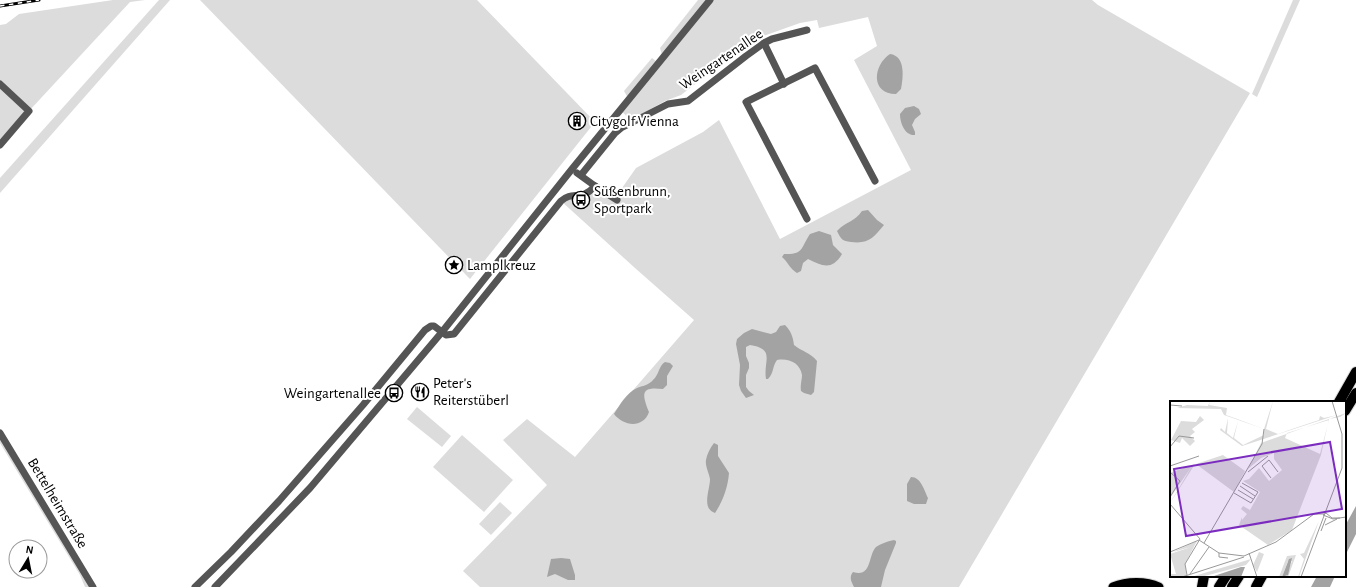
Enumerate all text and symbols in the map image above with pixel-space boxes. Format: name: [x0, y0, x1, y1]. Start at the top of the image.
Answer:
street label: Weingartenallee: [677, 26, 766, 93]
building icon: Citygolf Vienna: [567, 111, 587, 131]
place label: Citygolf Vienna: [590, 114, 679, 129]
place label: Süßenbrunn, Sportpark: [594, 184, 670, 216]
bus stop icon: Süßenbrunn, Sportpark: [571, 190, 591, 210]
place icon: Lamplkreuz: [444, 255, 464, 275]
place label: Lamplkreuz: [467, 258, 536, 273]
place label: Peter's Reiterstüberl: [433, 376, 509, 408]
restaurant icon: Peter's Reiterstüberl: [410, 382, 430, 402]
bus stop icon: Weingartenallee: [384, 383, 404, 403]
place label: Weingartenallee: [284, 386, 381, 401]
inset map: [1170, 401, 1346, 577]
street label: Bettelheimstraße: [25, 456, 90, 551]
north arrow: [8, 539, 48, 579]
text: N: [25, 544, 34, 556]

